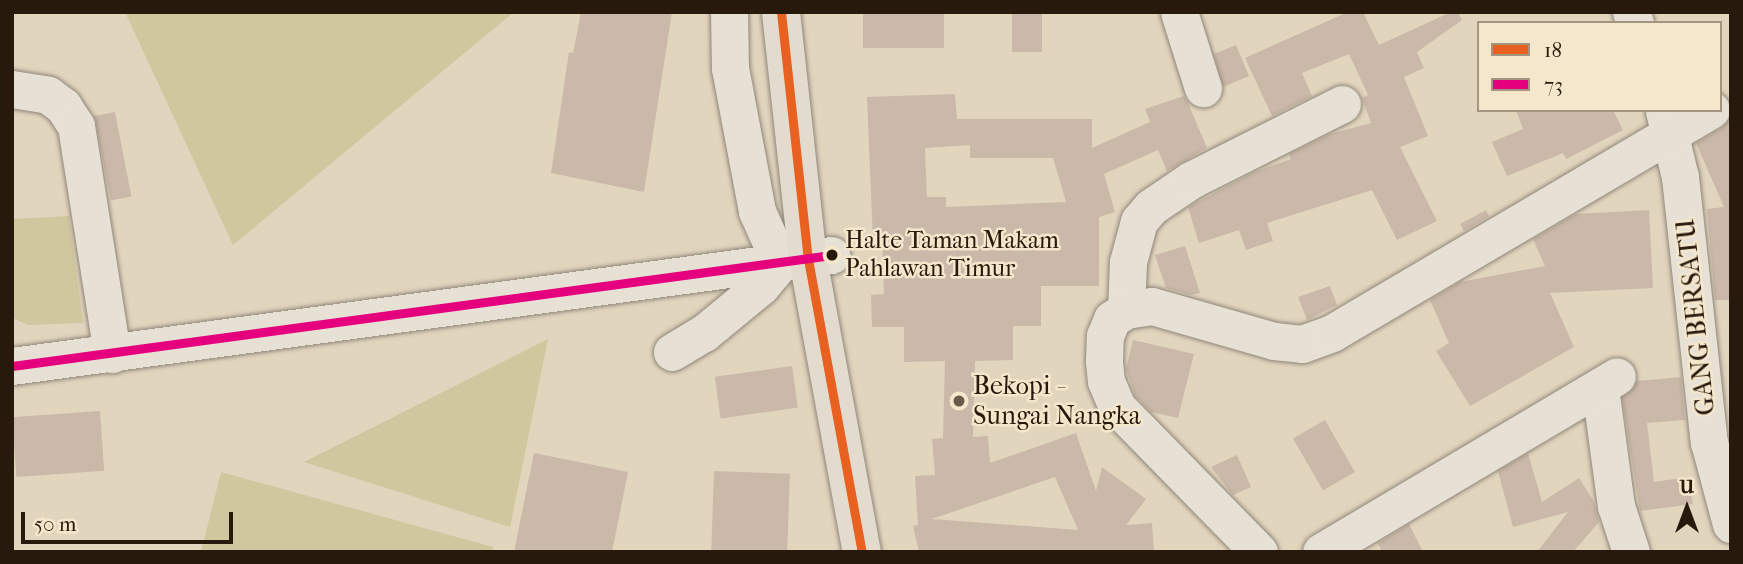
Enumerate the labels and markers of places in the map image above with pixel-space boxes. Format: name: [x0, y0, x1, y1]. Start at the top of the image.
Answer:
place label: Halte Taman Makam Pahlawan Timur: [845, 227, 1059, 283]
marker: Halte Taman Makam Pahlawan Timur: [825, 248, 839, 262]
place label: Bekopi - Sungai Nangka: [973, 370, 1141, 432]
marker: Bekopi - Sungai Nangka: [951, 393, 967, 409]

